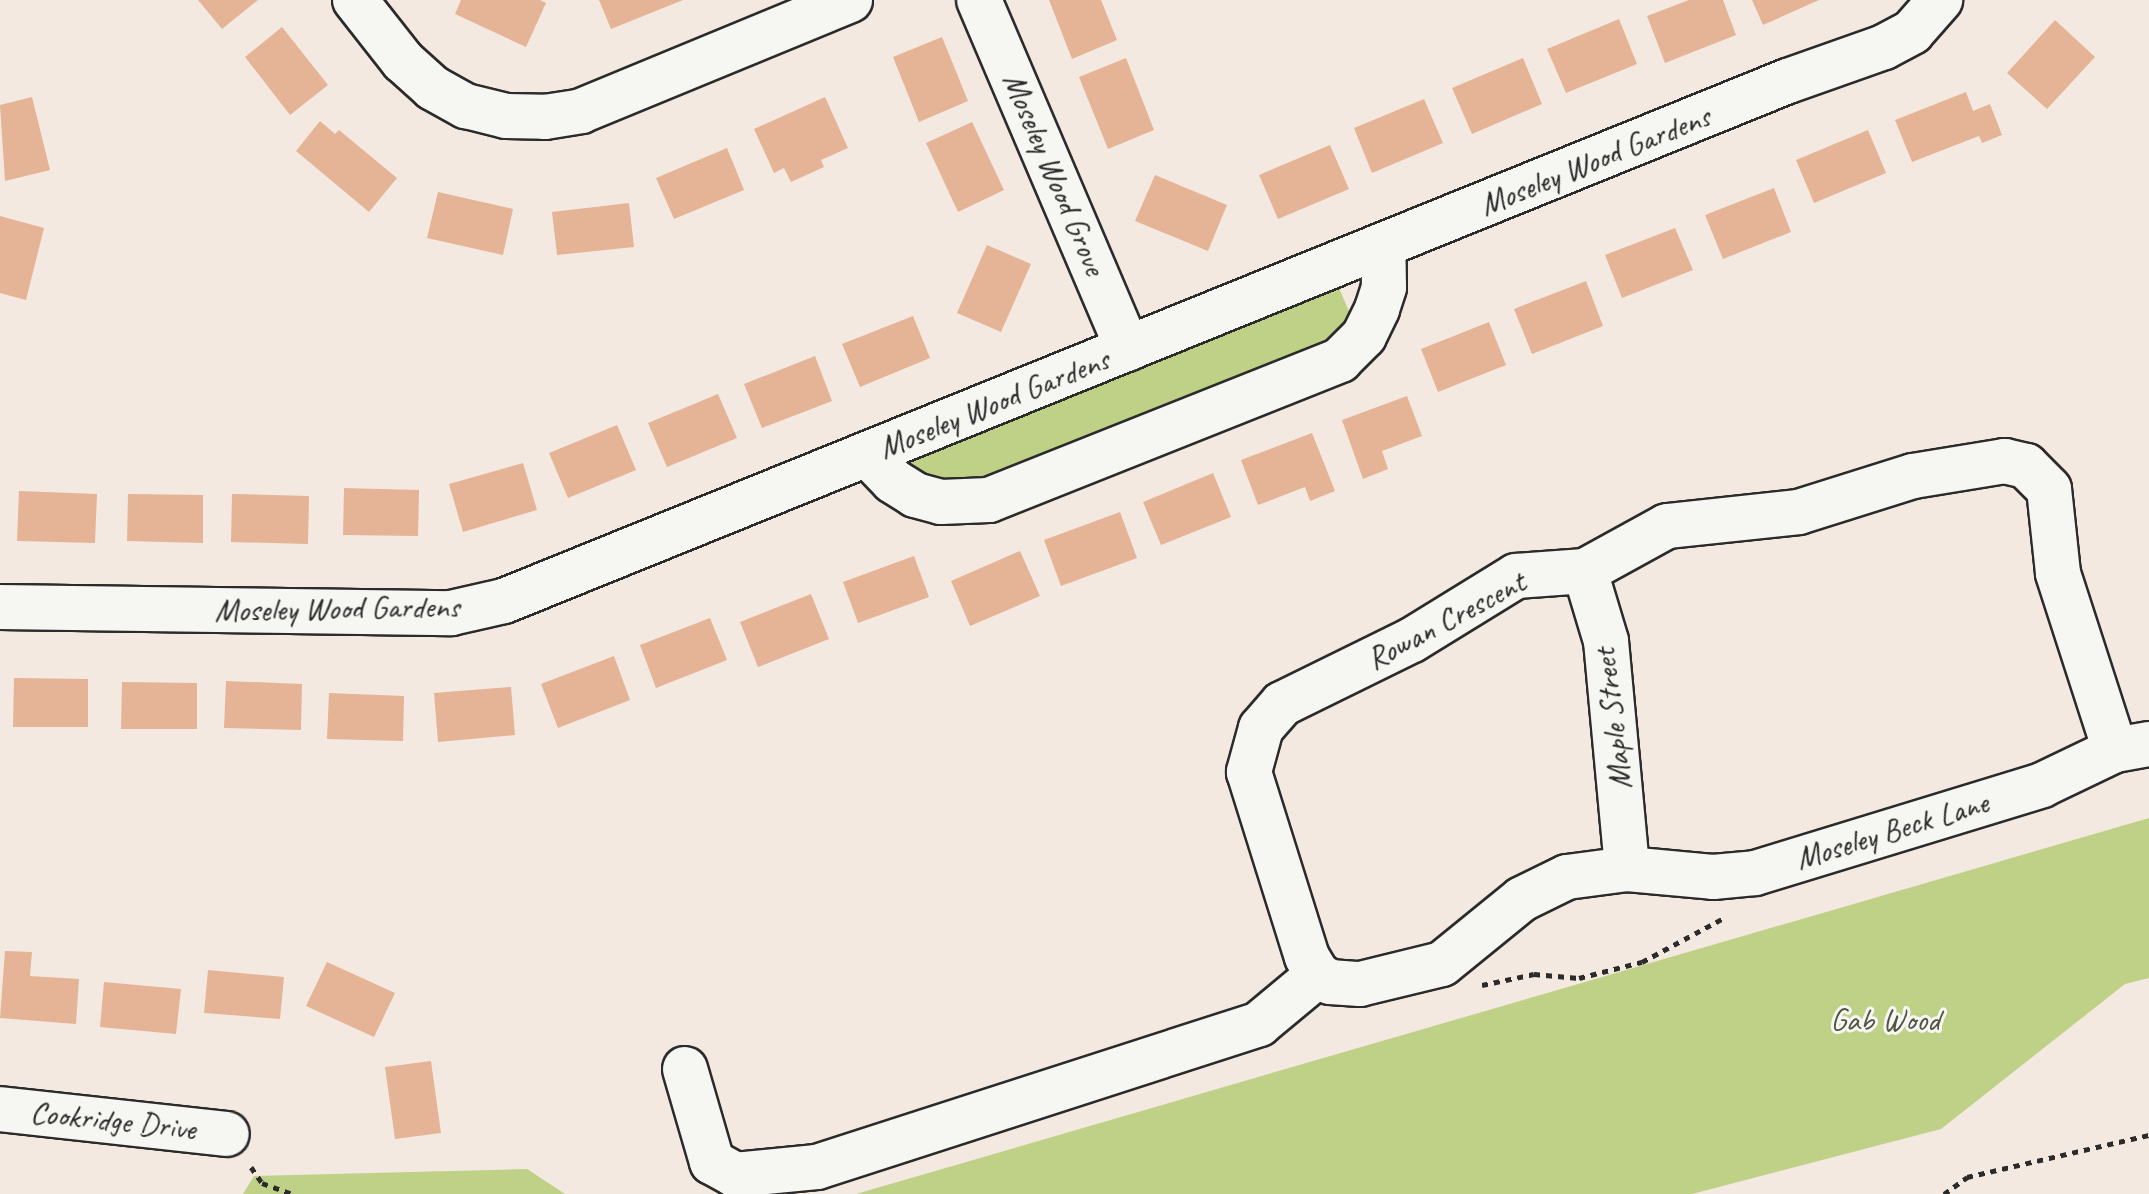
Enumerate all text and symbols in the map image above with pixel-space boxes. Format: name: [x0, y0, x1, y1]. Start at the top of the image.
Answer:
street label: Moseley Wood Grove: [994, 67, 1114, 281]
street label: Moseley Wood Gardens: [1474, 97, 1716, 225]
street label: Moseley Wood Gardens: [873, 340, 1115, 468]
street label: Rowan Crescent: [1360, 563, 1532, 679]
street label: Moseley Wood Gardens: [214, 588, 460, 630]
street label: Maple Street: [1585, 646, 1641, 792]
street label: Moseley Beck Lane: [1791, 783, 1993, 879]
park label: Gab Wood: [1830, 1001, 1940, 1039]
street label: Cookridge Drive: [28, 1093, 198, 1149]

